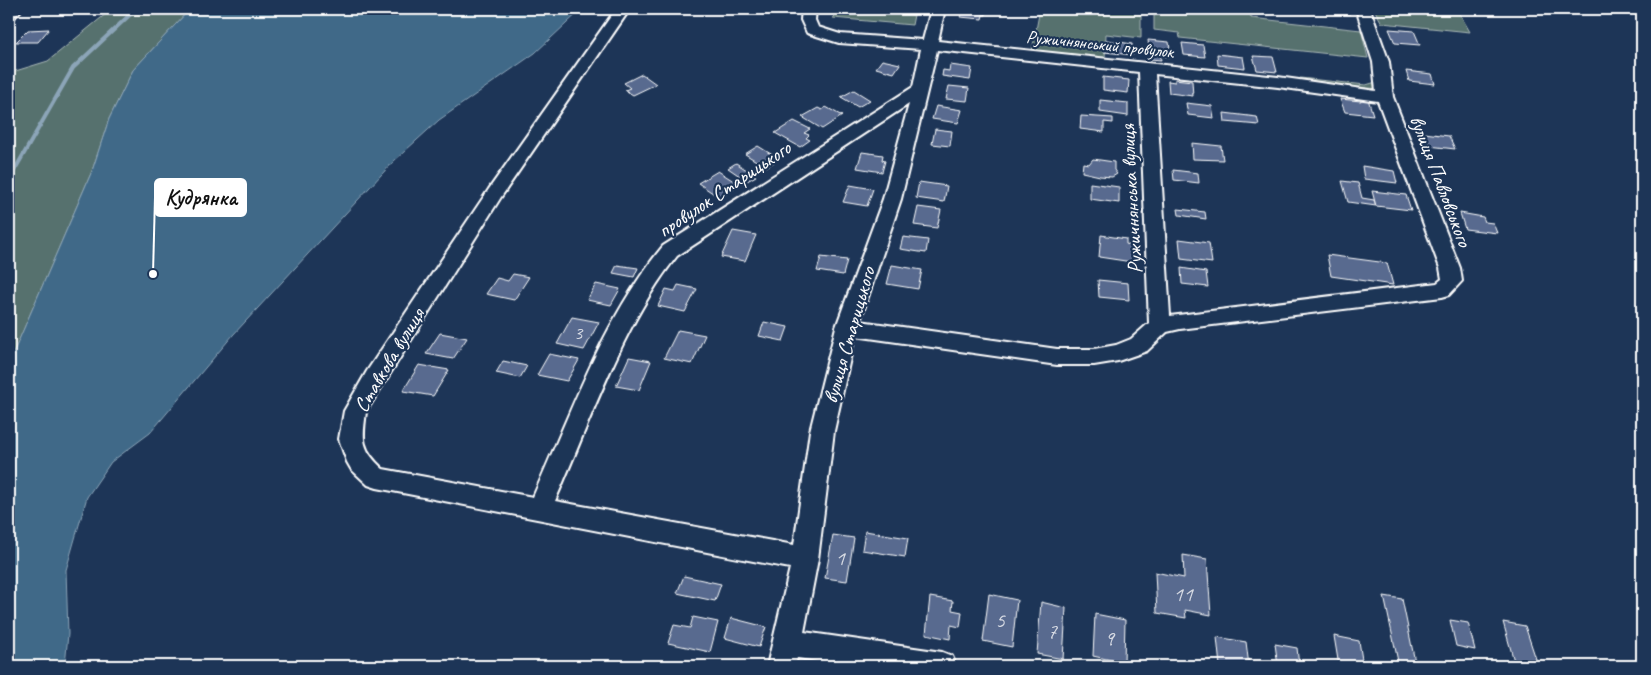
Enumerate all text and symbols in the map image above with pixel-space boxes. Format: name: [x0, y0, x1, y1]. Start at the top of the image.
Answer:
street label: Ружичнянський провулок: [1025, 25, 1176, 63]
street label: вулиця Павловського: [1404, 112, 1479, 252]
street label: Ружичнянська вулиця: [1114, 122, 1148, 274]
street label: провулок Старицького: [652, 134, 797, 243]
callout: Кудрянка: [155, 179, 246, 216]
text: Кудрянка: [165, 184, 239, 212]
street label: вулиця Старицького: [817, 262, 881, 406]
street label: Ставкова вулиця: [348, 302, 431, 417]
house number: 3: [574, 321, 584, 345]
house number: 1: [835, 544, 846, 572]
house number: 11: [1173, 580, 1194, 608]
house number: 5: [995, 606, 1006, 634]
house number: 7: [1047, 617, 1058, 645]
house number: 9: [1104, 624, 1116, 652]

